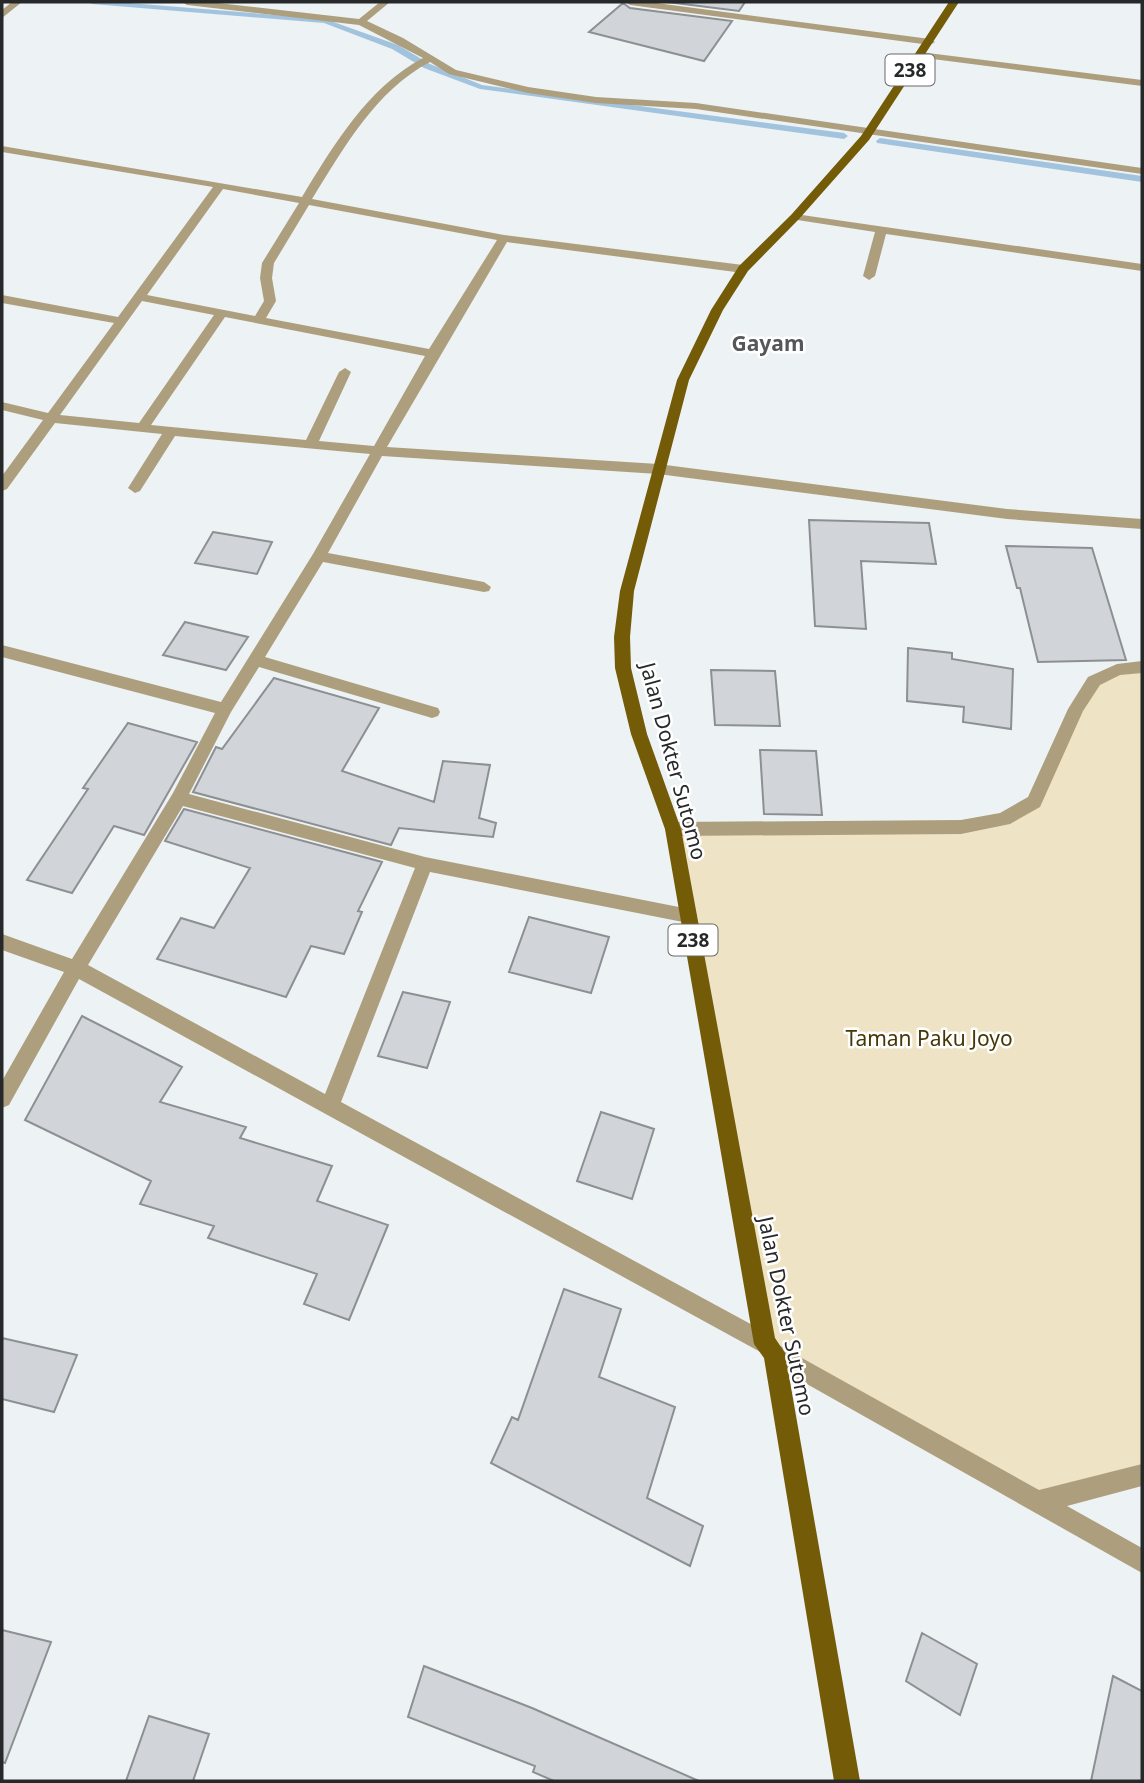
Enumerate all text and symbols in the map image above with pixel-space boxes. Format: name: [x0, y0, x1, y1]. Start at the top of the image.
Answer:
road number: 238: [886, 54, 934, 86]
district label: Gayam: [732, 329, 804, 357]
street label: Jalan Dokter Sutomo: [634, 657, 714, 863]
road number: 238: [668, 924, 718, 956]
park label: Taman Paku Joyo: [845, 1024, 1013, 1052]
street label: Jalan Dokter Sutomo: [752, 1212, 822, 1418]

